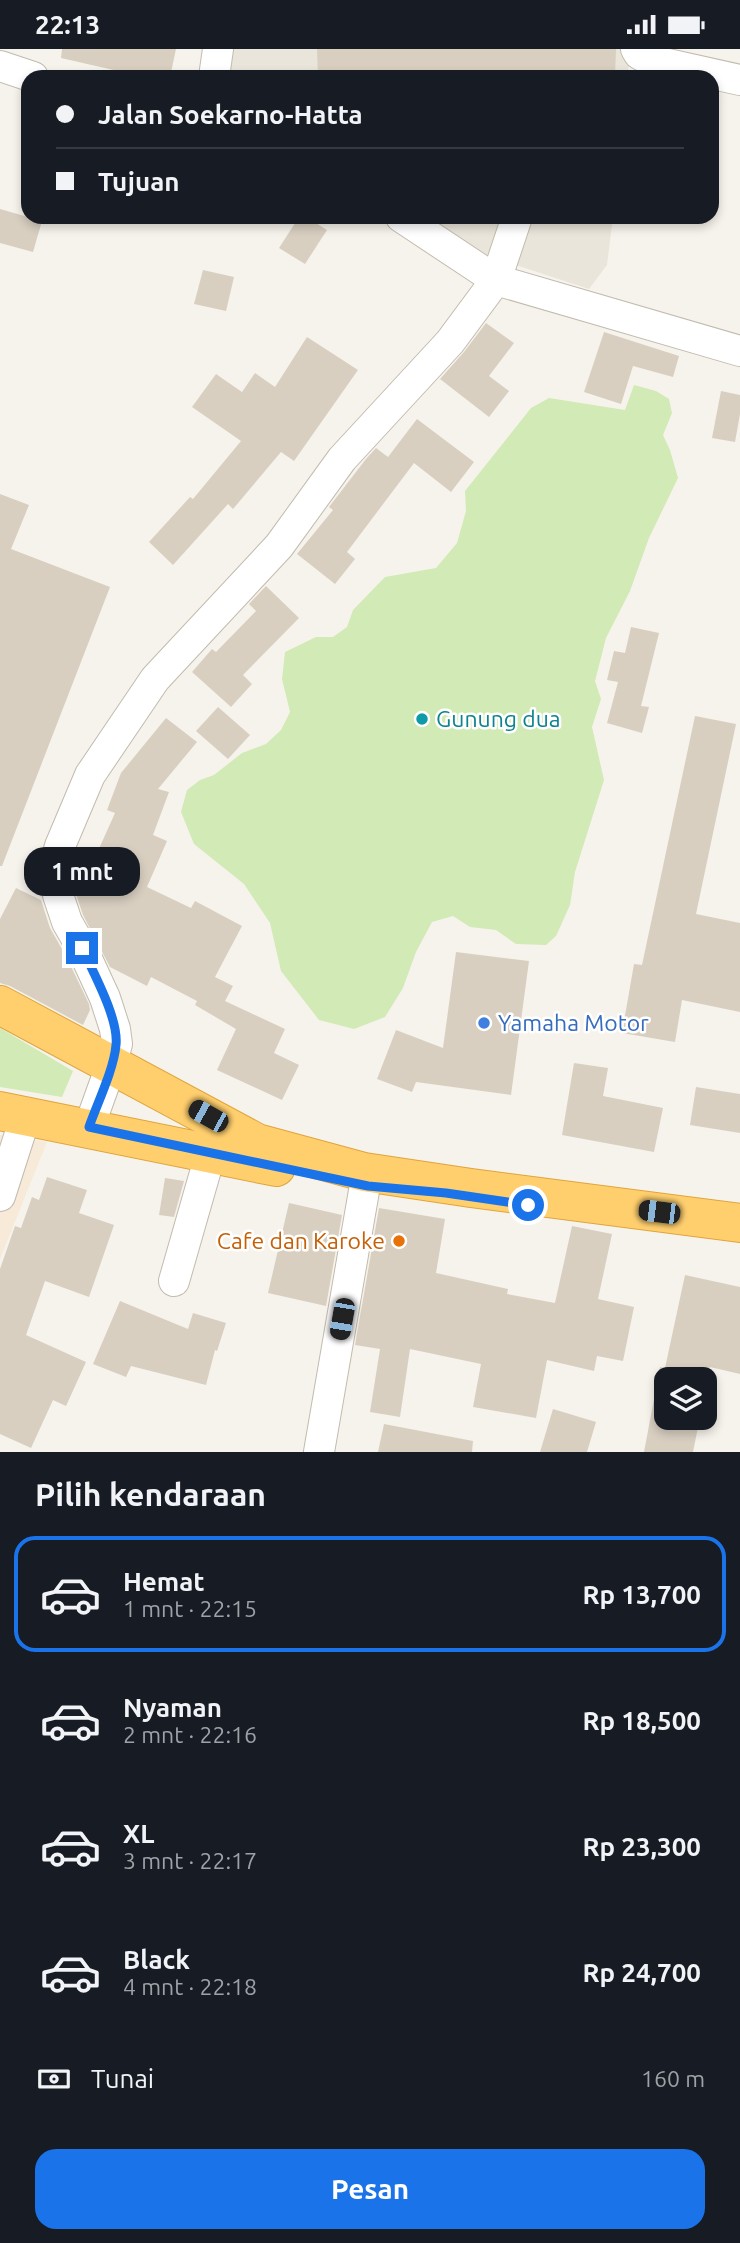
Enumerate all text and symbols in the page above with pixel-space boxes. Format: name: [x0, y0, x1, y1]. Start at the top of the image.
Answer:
text: 22:13: [35, 10, 100, 39]
text: Jalan Soekarno-Hatta: [98, 100, 363, 129]
text: Tujuan: [98, 167, 179, 196]
place label: Gunung dua: [436, 706, 561, 731]
marker: Gunung dua: [414, 711, 430, 727]
callout: 1 mnt: [24, 846, 140, 895]
text: 1 mnt: [51, 859, 113, 884]
route end: [66, 932, 98, 964]
place label: Yamaha Motor: [498, 1010, 649, 1035]
marker: Yamaha Motor: [476, 1015, 492, 1031]
car: [185, 1097, 232, 1135]
route start: [512, 1189, 544, 1221]
car: [637, 1199, 682, 1225]
place label: Cafe dan Karoke: [217, 1228, 385, 1253]
marker: Cafe dan Karoke: [391, 1233, 407, 1249]
car: [329, 1296, 356, 1342]
map controls: [654, 1367, 717, 1430]
button: layers: [654, 1367, 717, 1430]
text: Pilih kendaraan: [35, 1476, 266, 1512]
icon: car: [39, 1563, 102, 1626]
text: Hemat: [123, 1567, 205, 1596]
text: Rp 13,700: [582, 1580, 701, 1609]
text: 1 mnt · 22:15: [123, 1596, 257, 1621]
icon: car: [39, 1689, 102, 1752]
text: Nyaman: [123, 1693, 222, 1722]
text: Rp 18,500: [582, 1706, 701, 1735]
text: 2 mnt · 22:16: [123, 1722, 257, 1747]
icon: car: [39, 1815, 102, 1878]
text: XL: [123, 1819, 154, 1848]
text: Rp 23,300: [582, 1832, 701, 1861]
text: 3 mnt · 22:17: [123, 1848, 257, 1873]
icon: car: [39, 1941, 102, 2004]
text: Black: [123, 1945, 190, 1974]
text: Rp 24,700: [582, 1958, 701, 1987]
text: 4 mnt · 22:18: [123, 1974, 257, 1999]
icon: cash: [35, 2060, 73, 2098]
text: Tunai: [91, 2064, 154, 2093]
text: 160 m: [641, 2066, 705, 2091]
button: Pesan: [35, 2149, 705, 2229]

